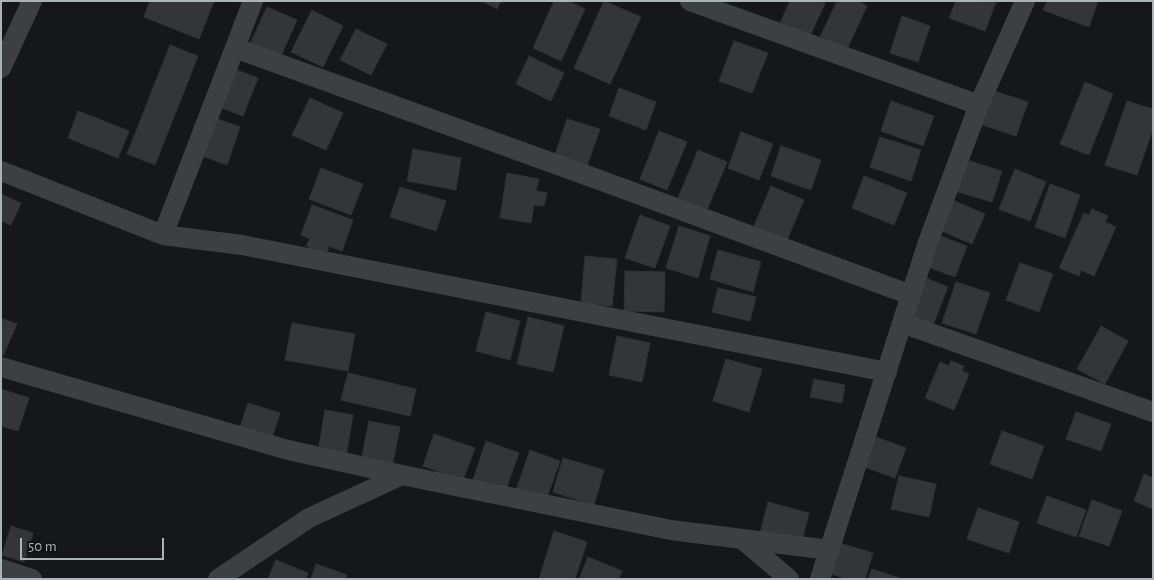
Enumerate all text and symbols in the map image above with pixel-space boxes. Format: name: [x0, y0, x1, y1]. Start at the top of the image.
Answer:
scale bar: [22, 528, 166, 560]
text: 50 m: [28, 539, 57, 554]

